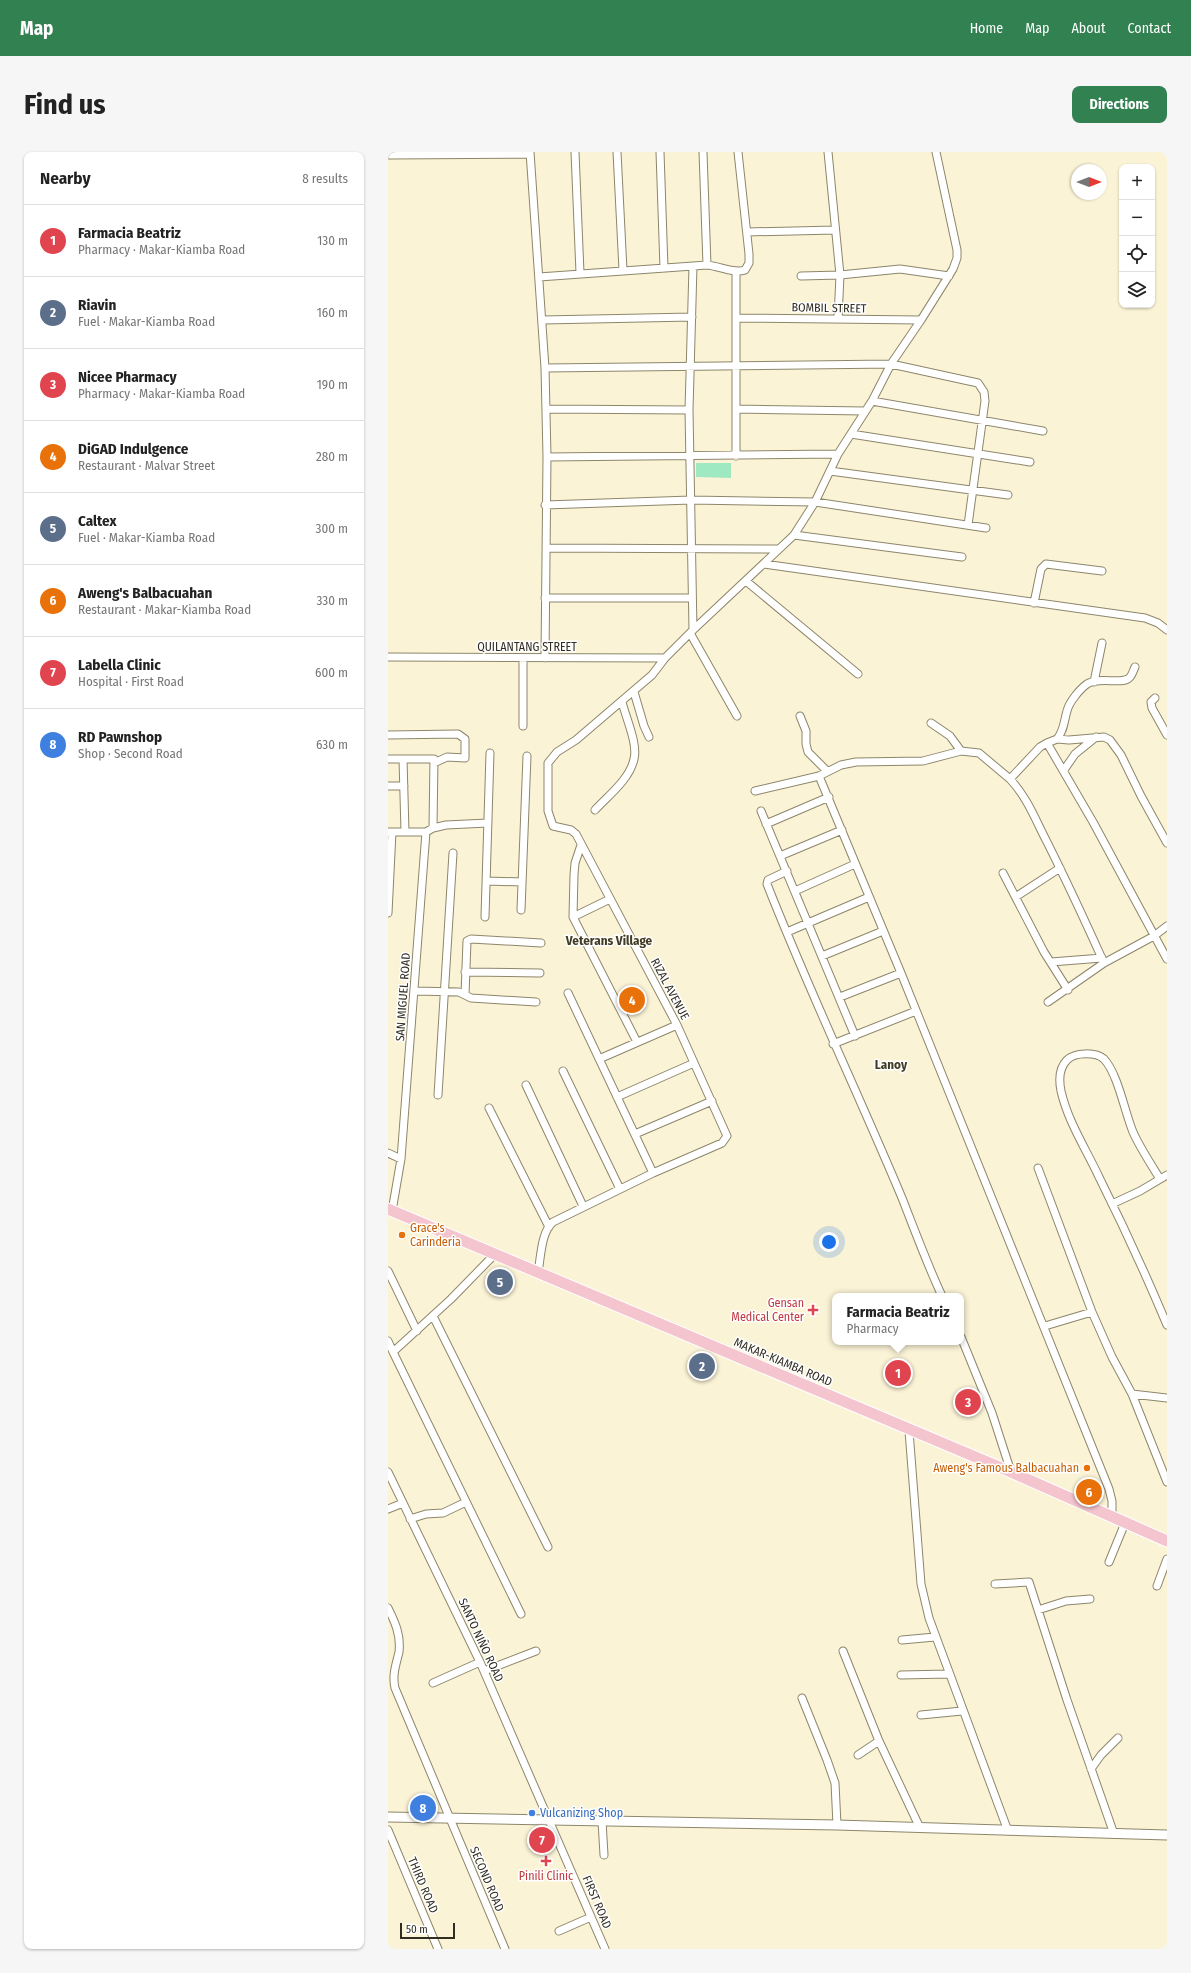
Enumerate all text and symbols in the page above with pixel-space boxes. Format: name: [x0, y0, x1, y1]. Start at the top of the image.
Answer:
text: Map: [20, 17, 53, 40]
text: Home: [970, 20, 1003, 37]
text: Map: [1025, 20, 1049, 37]
text: About: [1071, 20, 1106, 37]
text: Contact: [1128, 20, 1171, 37]
button: Directions: [1072, 86, 1167, 123]
text: Find us: [24, 88, 106, 121]
north arrow: [1071, 164, 1107, 200]
map controls: [1119, 164, 1155, 308]
button: +: [1119, 164, 1155, 200]
text: Nearby: [40, 168, 91, 189]
text: 8 results: [302, 171, 348, 186]
button: −: [1119, 200, 1155, 236]
text: Farmacia Beatriz: [78, 224, 181, 242]
text: 1: [50, 233, 56, 248]
text: 130 m: [317, 233, 348, 248]
button: locate: [1119, 236, 1155, 272]
text: Pharmacy · Makar-Kiamba Road: [78, 242, 245, 257]
button: layers: [1119, 272, 1155, 308]
text: Riavin: [78, 296, 116, 314]
street label: BOMBIL STREET: [791, 300, 867, 316]
text: 2: [50, 305, 56, 320]
text: 160 m: [317, 305, 348, 320]
text: Fuel · Makar-Kiamba Road: [78, 314, 215, 329]
text: Nicee Pharmacy: [78, 368, 177, 386]
text: 3: [50, 377, 56, 392]
text: 190 m: [317, 377, 348, 392]
text: Pharmacy · Makar-Kiamba Road: [78, 386, 245, 401]
text: DiGAD Indulgence: [78, 440, 188, 458]
text: 4: [50, 449, 56, 464]
text: 280 m: [316, 449, 348, 464]
text: Restaurant · Malvar Street: [78, 458, 215, 473]
text: Caltex: [78, 512, 117, 530]
text: 5: [50, 521, 56, 536]
text: 300 m: [316, 521, 348, 536]
text: Fuel · Makar-Kiamba Road: [78, 530, 215, 545]
text: Aweng's Balbacuahan: [78, 584, 212, 602]
text: 6: [50, 593, 56, 608]
text: 330 m: [316, 593, 348, 608]
text: Restaurant · Makar-Kiamba Road: [78, 602, 251, 617]
street label: QUILANTANG STREET: [477, 640, 577, 654]
text: Labella Clinic: [78, 656, 161, 674]
text: 7: [50, 665, 56, 680]
text: 600 m: [315, 665, 348, 680]
text: Hospital · First Road: [78, 674, 184, 689]
text: RD Pawnshop: [78, 728, 162, 746]
text: 8: [50, 737, 56, 752]
text: 630 m: [316, 737, 348, 752]
text: Shop · Second Road: [78, 746, 183, 761]
district label: Veterans Village: [565, 933, 653, 948]
street label: SAN MIGUEL ROAD: [393, 952, 413, 1042]
street label: RIZAL AVENUE: [648, 956, 692, 1022]
pin: 4: [619, 985, 645, 1015]
district label: Lanoy: [875, 1057, 908, 1072]
place label: Grace's Carinderia: [410, 1221, 461, 1249]
marker: Grace's Carinderia: [397, 1230, 407, 1240]
your location: [819, 1232, 839, 1252]
pin: 5: [487, 1267, 513, 1297]
popup: [832, 1293, 964, 1345]
place label: Gensan Medical Center: [731, 1296, 805, 1324]
text: Farmacia Beatriz: [847, 1303, 949, 1321]
marker: Gensan Medical Center: [807, 1304, 819, 1316]
text: Pharmacy: [847, 1321, 899, 1336]
street label: MAKAR-KIAMBA ROAD: [732, 1335, 834, 1389]
pin: 2: [689, 1351, 715, 1381]
pin: 1: [885, 1358, 911, 1388]
pin: 3: [955, 1387, 981, 1417]
place label: Aweng's Famous Balbacuahan: [933, 1461, 1079, 1475]
marker: Aweng's Famous Balbacuahan: [1082, 1463, 1092, 1473]
pin: 6: [1076, 1477, 1102, 1507]
street label: SANTO NIÑO ROAD: [456, 1596, 507, 1684]
pin: 8: [410, 1793, 436, 1823]
place label: Vulcanizing Shop: [540, 1806, 623, 1820]
marker: Vulcanizing Shop: [527, 1808, 537, 1818]
pin: 7: [529, 1825, 555, 1855]
street label: SECOND ROAD: [467, 1844, 507, 1914]
street label: THIRD ROAD: [405, 1855, 441, 1915]
marker: Pinili Clinic: [540, 1855, 552, 1867]
place label: Pinili Clinic: [519, 1869, 573, 1883]
street label: FIRST ROAD: [580, 1873, 614, 1931]
scale bar: [400, 1921, 455, 1940]
text: 50 m: [406, 1923, 428, 1936]

